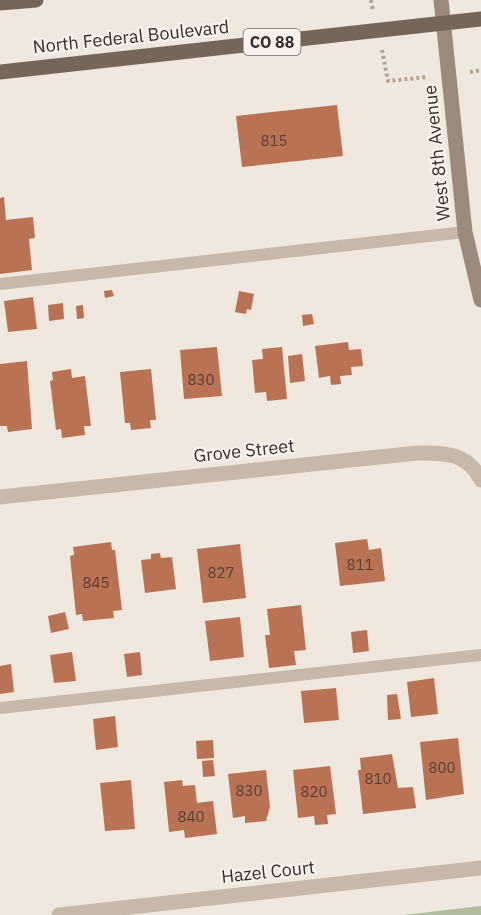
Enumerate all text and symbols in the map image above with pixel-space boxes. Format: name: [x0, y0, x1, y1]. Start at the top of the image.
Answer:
street label: North Federal Boulevard: [32, 15, 230, 58]
road number: CO 88: [244, 29, 300, 55]
street label: West 8th Avenue: [418, 84, 455, 222]
house number: 815: [260, 131, 288, 150]
house number: 830: [187, 370, 215, 389]
street label: Grove Street: [192, 434, 295, 467]
house number: 811: [346, 555, 374, 574]
house number: 827: [207, 563, 235, 582]
house number: 845: [82, 573, 110, 592]
house number: 800: [428, 758, 456, 777]
house number: 810: [364, 769, 392, 788]
house number: 830: [235, 781, 263, 800]
house number: 820: [300, 782, 328, 801]
house number: 840: [177, 807, 205, 826]
street label: Hazel Court: [220, 855, 316, 888]

